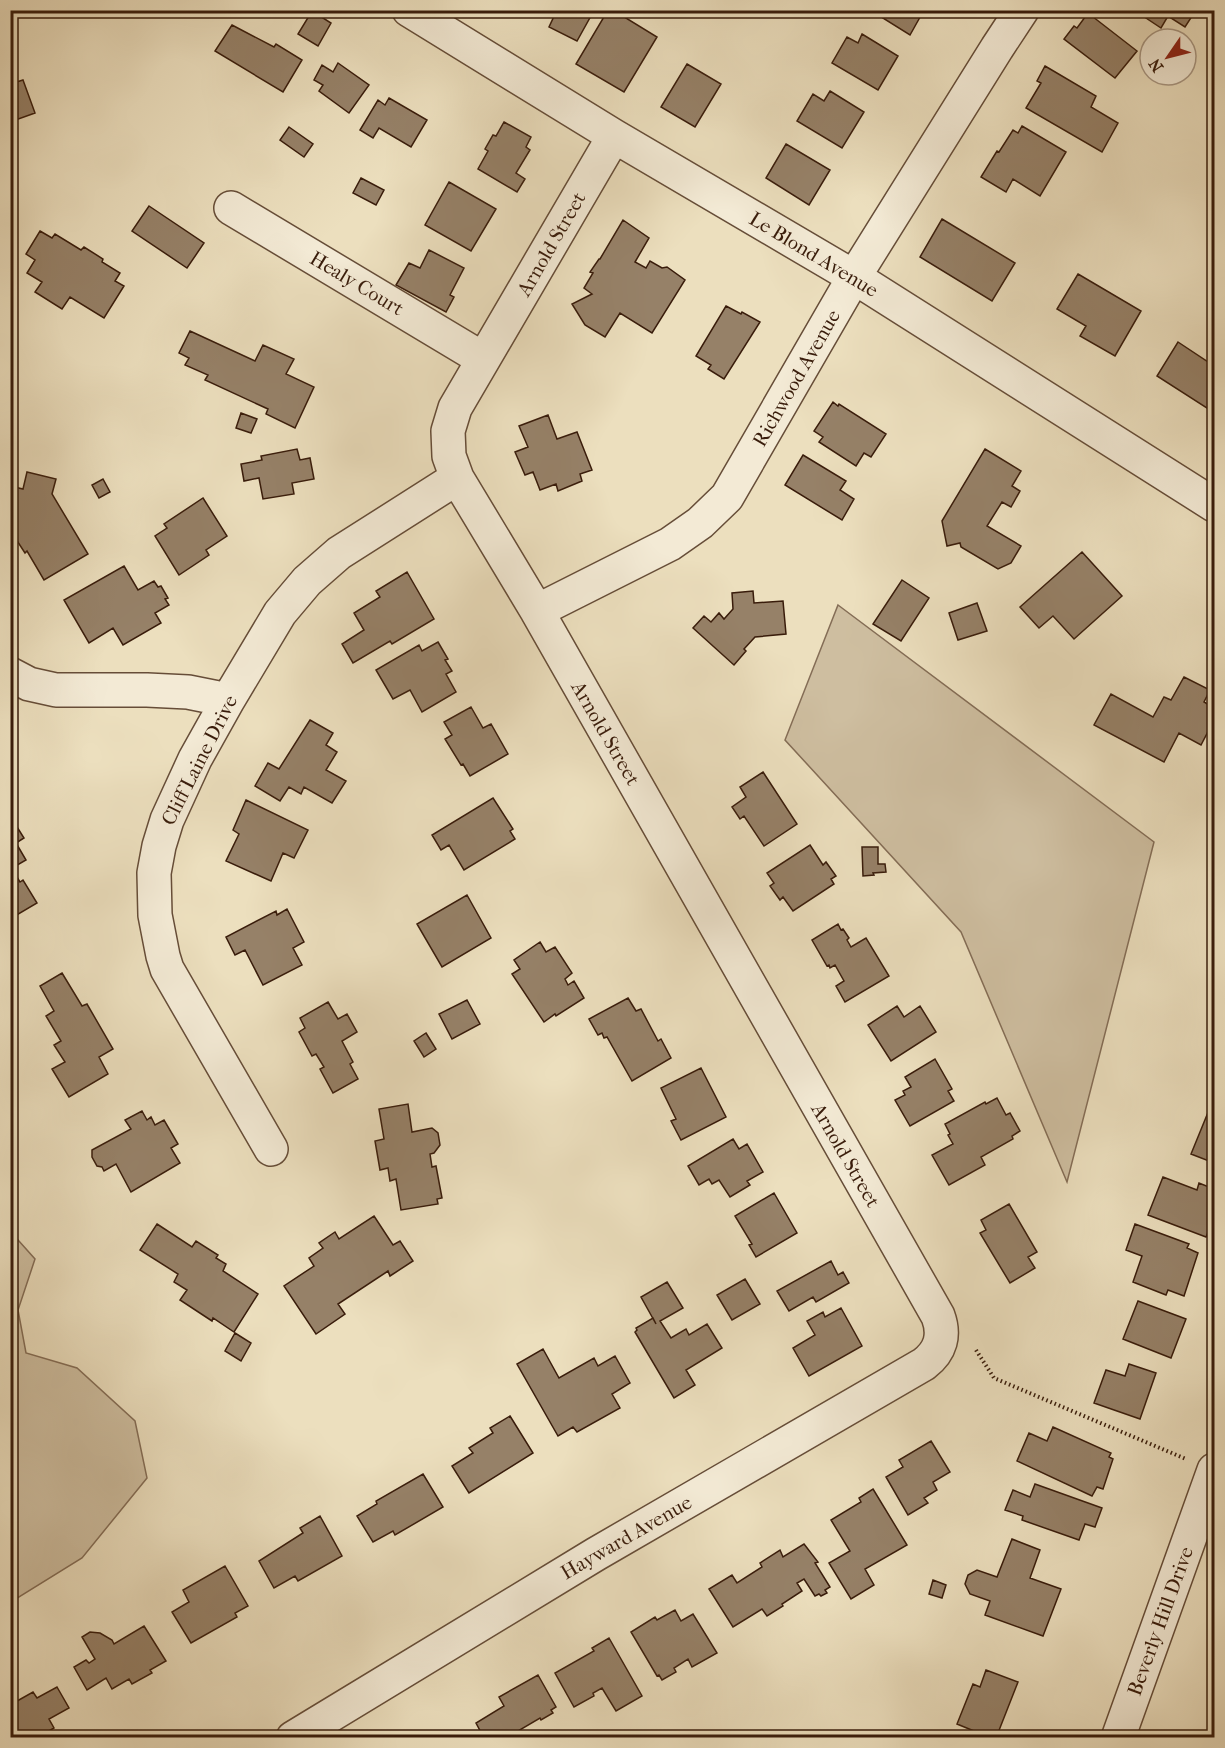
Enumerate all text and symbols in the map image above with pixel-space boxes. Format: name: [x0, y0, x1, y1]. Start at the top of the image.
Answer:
north arrow: [1138, 27, 1198, 87]
text: N: [1144, 54, 1167, 76]
street label: Arnold Street: [512, 188, 590, 301]
street label: Le Blond Avenue: [745, 207, 882, 302]
street label: Healy Court: [306, 246, 408, 320]
street label: Richwood Avenue: [748, 306, 845, 451]
street label: Arnold Street: [566, 676, 645, 789]
street label: Cliff Laine Drive: [157, 691, 242, 829]
street label: Arnold Street: [806, 1098, 885, 1211]
street label: Hayward Avenue: [557, 1491, 696, 1584]
street label: Beverly Hill Drive: [1123, 1544, 1198, 1699]

